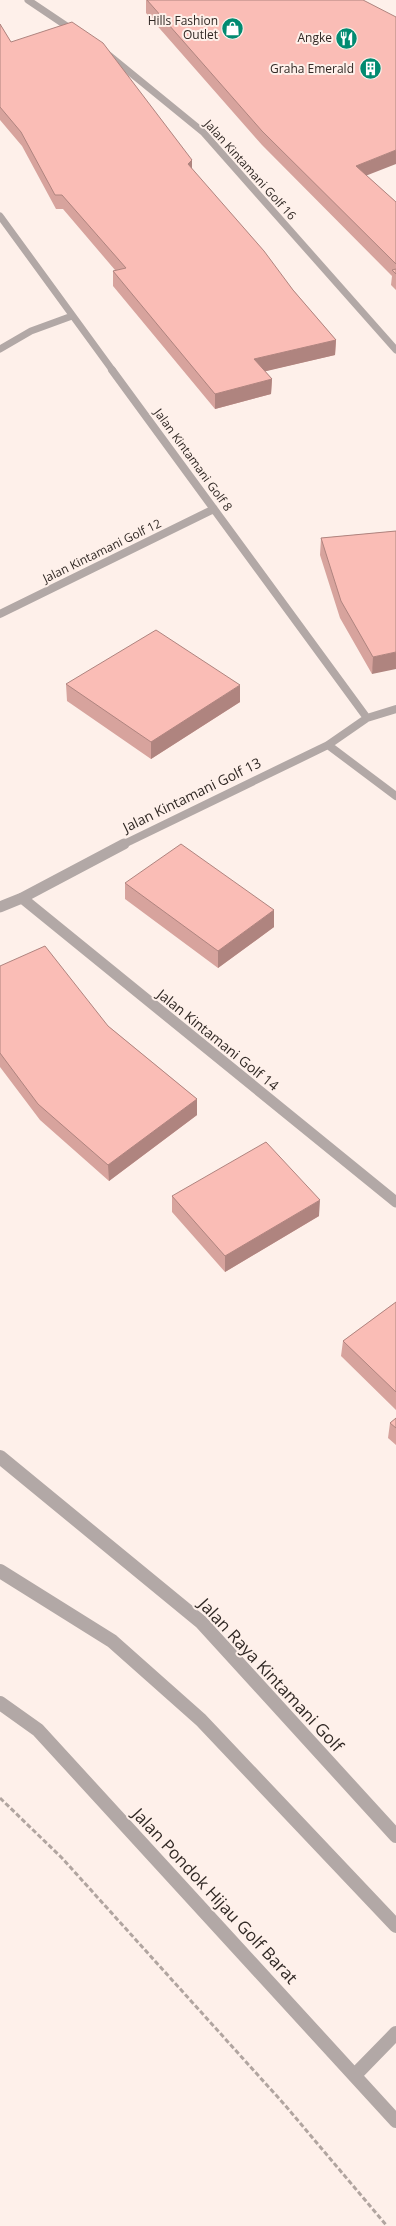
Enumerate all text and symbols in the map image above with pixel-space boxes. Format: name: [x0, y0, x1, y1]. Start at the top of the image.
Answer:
place label: Hills Fashion Outlet: [148, 12, 218, 43]
shop icon: Hills Fashion Outlet: [220, 15, 246, 41]
restaurant icon: Angke: [334, 25, 360, 51]
place label: Angke: [297, 29, 332, 46]
building icon: Graha Emerald: [357, 56, 383, 82]
place label: Graha Emerald: [270, 60, 354, 77]
street label: Jalan Kintamani Golf 16: [200, 115, 300, 224]
street label: Jalan Kintamani Golf 8: [150, 404, 237, 515]
street label: Jalan Kintamani Golf 12: [39, 514, 164, 587]
street label: Jalan Kintamani Golf 13: [118, 753, 264, 837]
street label: Jalan Kintamani Golf 14: [152, 983, 283, 1095]
street label: Jalan Raya Kintamani Golf: [193, 1591, 350, 1757]
street label: Jalan Pondok Hijau Golf Barat: [126, 1801, 303, 1989]

